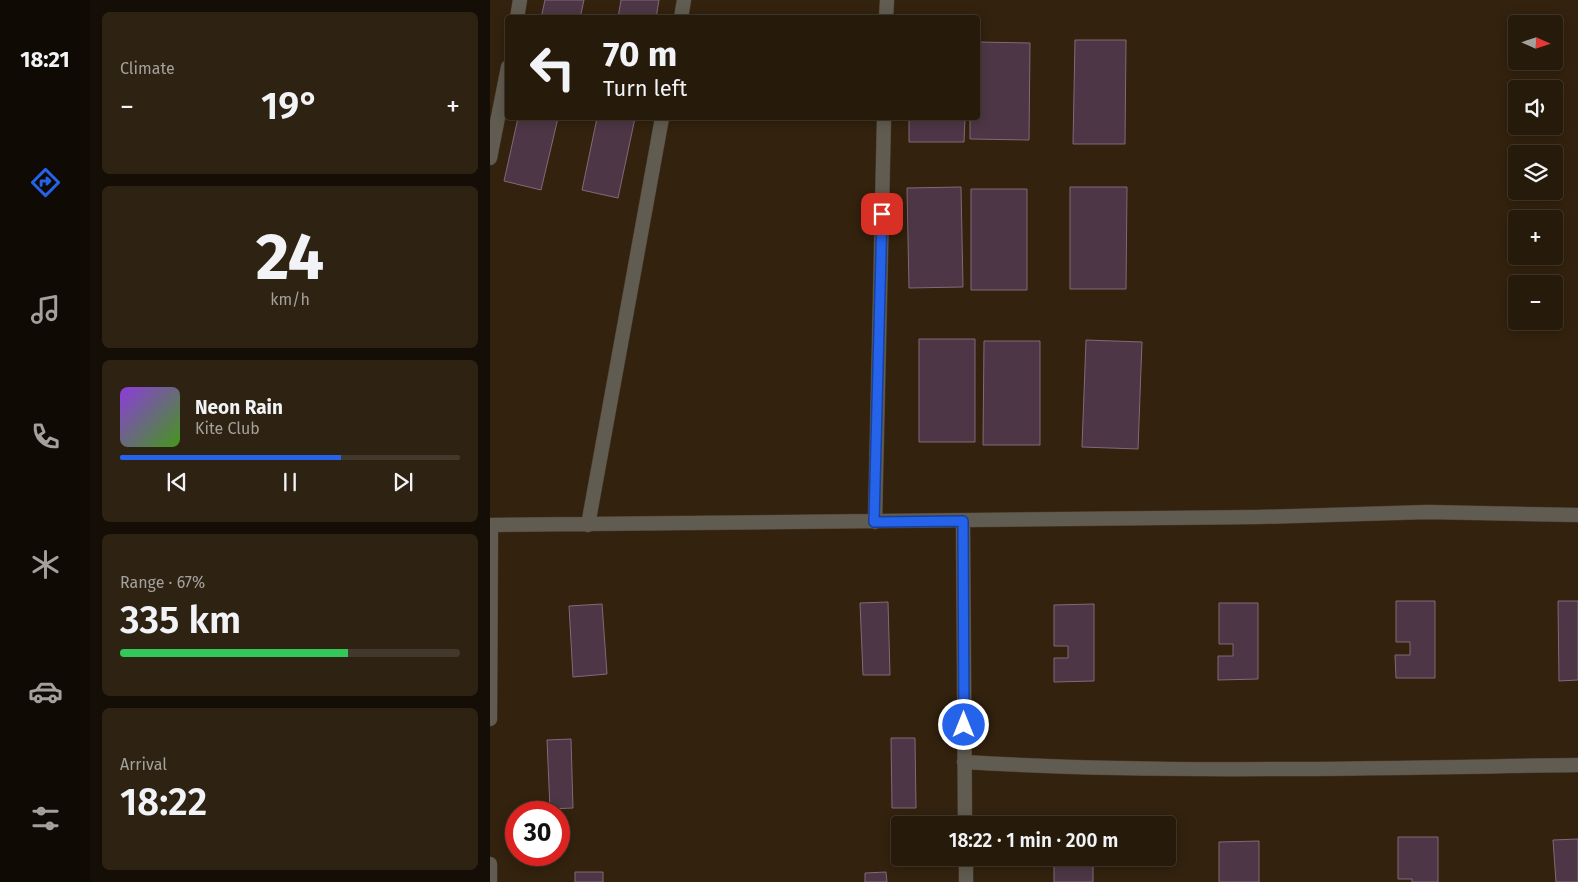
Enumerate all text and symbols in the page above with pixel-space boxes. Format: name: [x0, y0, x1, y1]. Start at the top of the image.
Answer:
north arrow: [1508, 15, 1562, 70]
map controls: [1508, 15, 1563, 330]
text: 70 m: [603, 33, 677, 75]
icon: left: [520, 35, 585, 100]
text: 18:21: [20, 46, 70, 73]
text: Climate: [120, 59, 175, 78]
text: Turn left: [603, 75, 687, 102]
button: sound: [1508, 80, 1563, 135]
text: 19°: [261, 83, 319, 129]
text: −: [120, 90, 134, 123]
text: +: [446, 90, 460, 123]
button: layers: [1508, 145, 1563, 200]
icon: directions: [28, 165, 63, 200]
pin: [861, 193, 903, 235]
icon: arrive: [868, 200, 896, 228]
button: +: [1508, 210, 1563, 265]
text: 24: [256, 218, 324, 296]
button: −: [1508, 275, 1563, 330]
text: km/h: [270, 290, 310, 309]
icon: music: [28, 292, 63, 327]
text: Neon Rain: [195, 396, 283, 419]
icon: phone: [28, 419, 63, 454]
text: Kite Club: [195, 419, 260, 438]
icon: previous: [163, 468, 191, 496]
icon: pause: [276, 468, 304, 496]
icon: next: [389, 468, 417, 496]
icon: climate: [28, 547, 63, 582]
text: Range · 67%: [120, 573, 205, 592]
text: 335 km: [120, 597, 241, 643]
icon: car: [28, 674, 63, 709]
position arrow: [937, 698, 989, 750]
text: Arrival: [120, 755, 167, 774]
text: 18:22: [120, 779, 207, 825]
icon: filters: [28, 801, 63, 836]
speed limit sign: 30: [505, 801, 570, 866]
text: 18:22 · 1 min · 200 m: [949, 829, 1118, 852]

